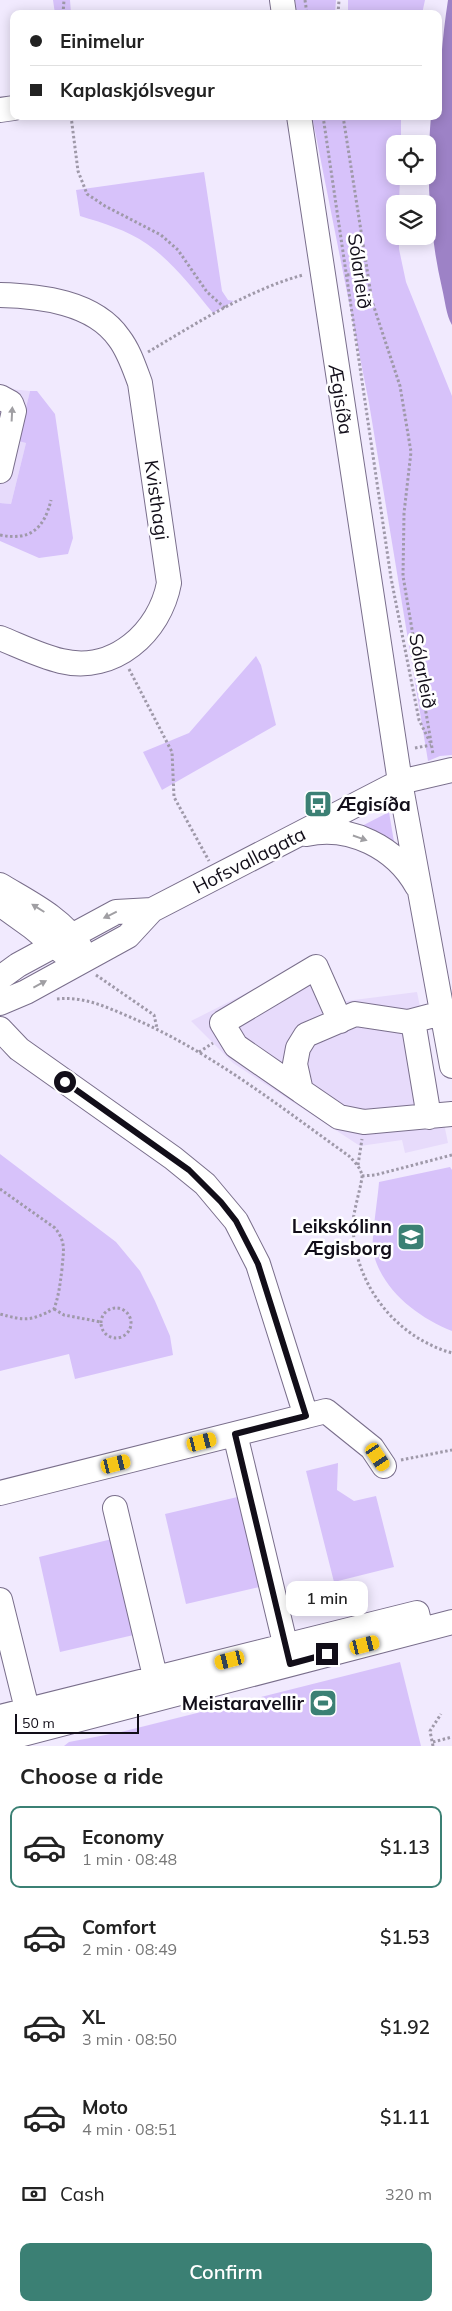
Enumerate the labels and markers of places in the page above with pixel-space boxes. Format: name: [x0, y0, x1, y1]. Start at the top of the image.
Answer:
bus stop icon: Ægisíða: [303, 789, 333, 819]
place label: Ægisíða: [336, 792, 411, 816]
place label: Leikskólinn Ægisborg: [292, 1214, 392, 1260]
school or university icon: Leikskólinn Ægisborg: [396, 1222, 426, 1252]
sports icon: Meistaravellir: [308, 1688, 338, 1718]
place label: Meistaravellir: [182, 1691, 305, 1715]

